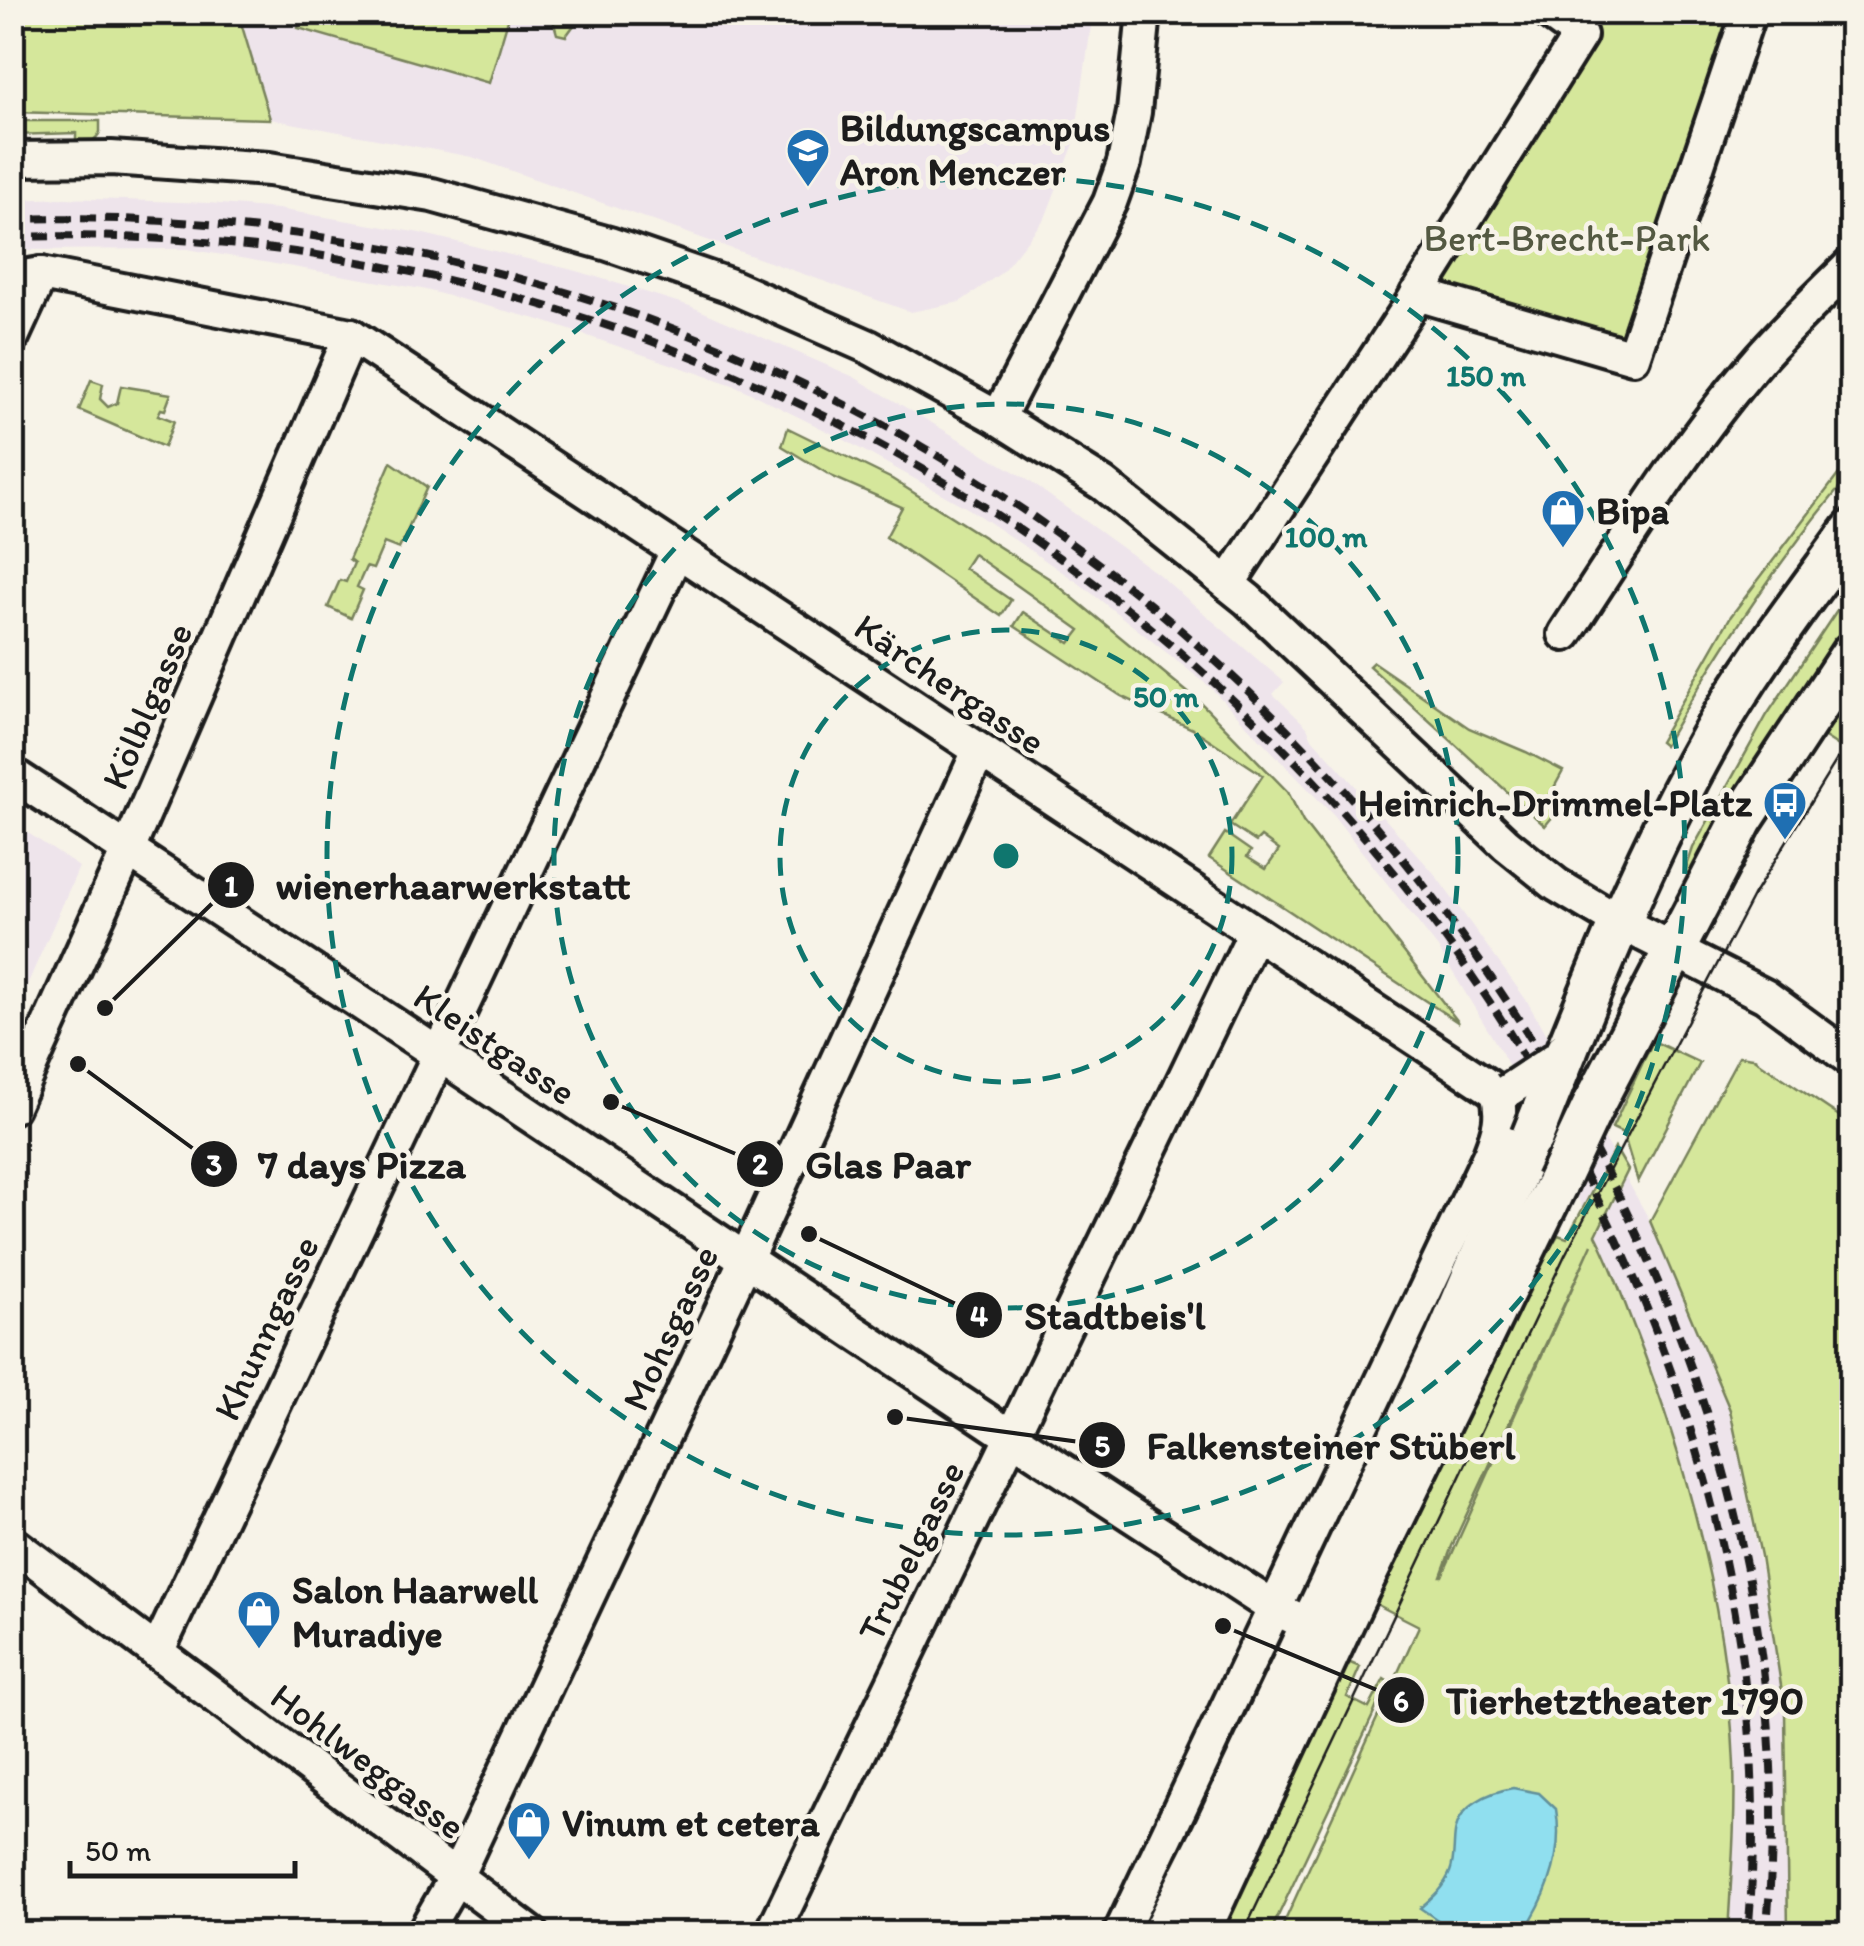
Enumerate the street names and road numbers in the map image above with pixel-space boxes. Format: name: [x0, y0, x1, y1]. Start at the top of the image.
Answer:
street label: Kärchergasse: [846, 603, 1054, 765]
street label: Kölblgasse: [91, 616, 203, 796]
street label: Kleistgasse: [405, 973, 585, 1115]
street label: Khunngasse: [203, 1229, 329, 1427]
street label: Mohsgasse: [612, 1238, 728, 1418]
street label: Trubelgasse: [848, 1453, 974, 1649]
street label: Hohlweggasse: [262, 1673, 474, 1849]

